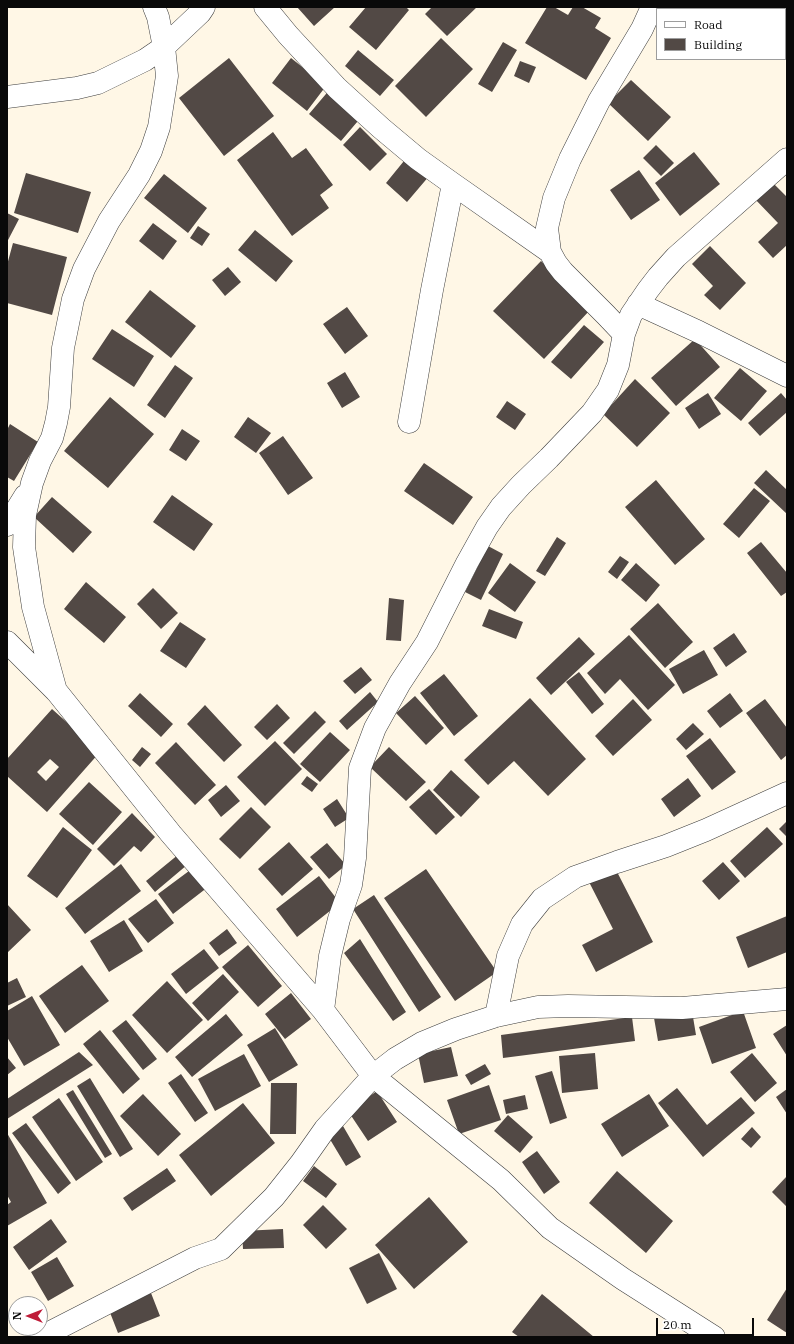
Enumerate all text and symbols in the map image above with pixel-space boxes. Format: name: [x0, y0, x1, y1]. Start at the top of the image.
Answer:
legend: [656, 8, 786, 60]
text: Road: [694, 17, 723, 32]
text: Building: [694, 37, 742, 52]
north arrow: [8, 1296, 48, 1336]
scale bar: [658, 1310, 756, 1336]
text: N: [10, 1312, 24, 1320]
text: 20 m: [663, 1317, 692, 1332]

